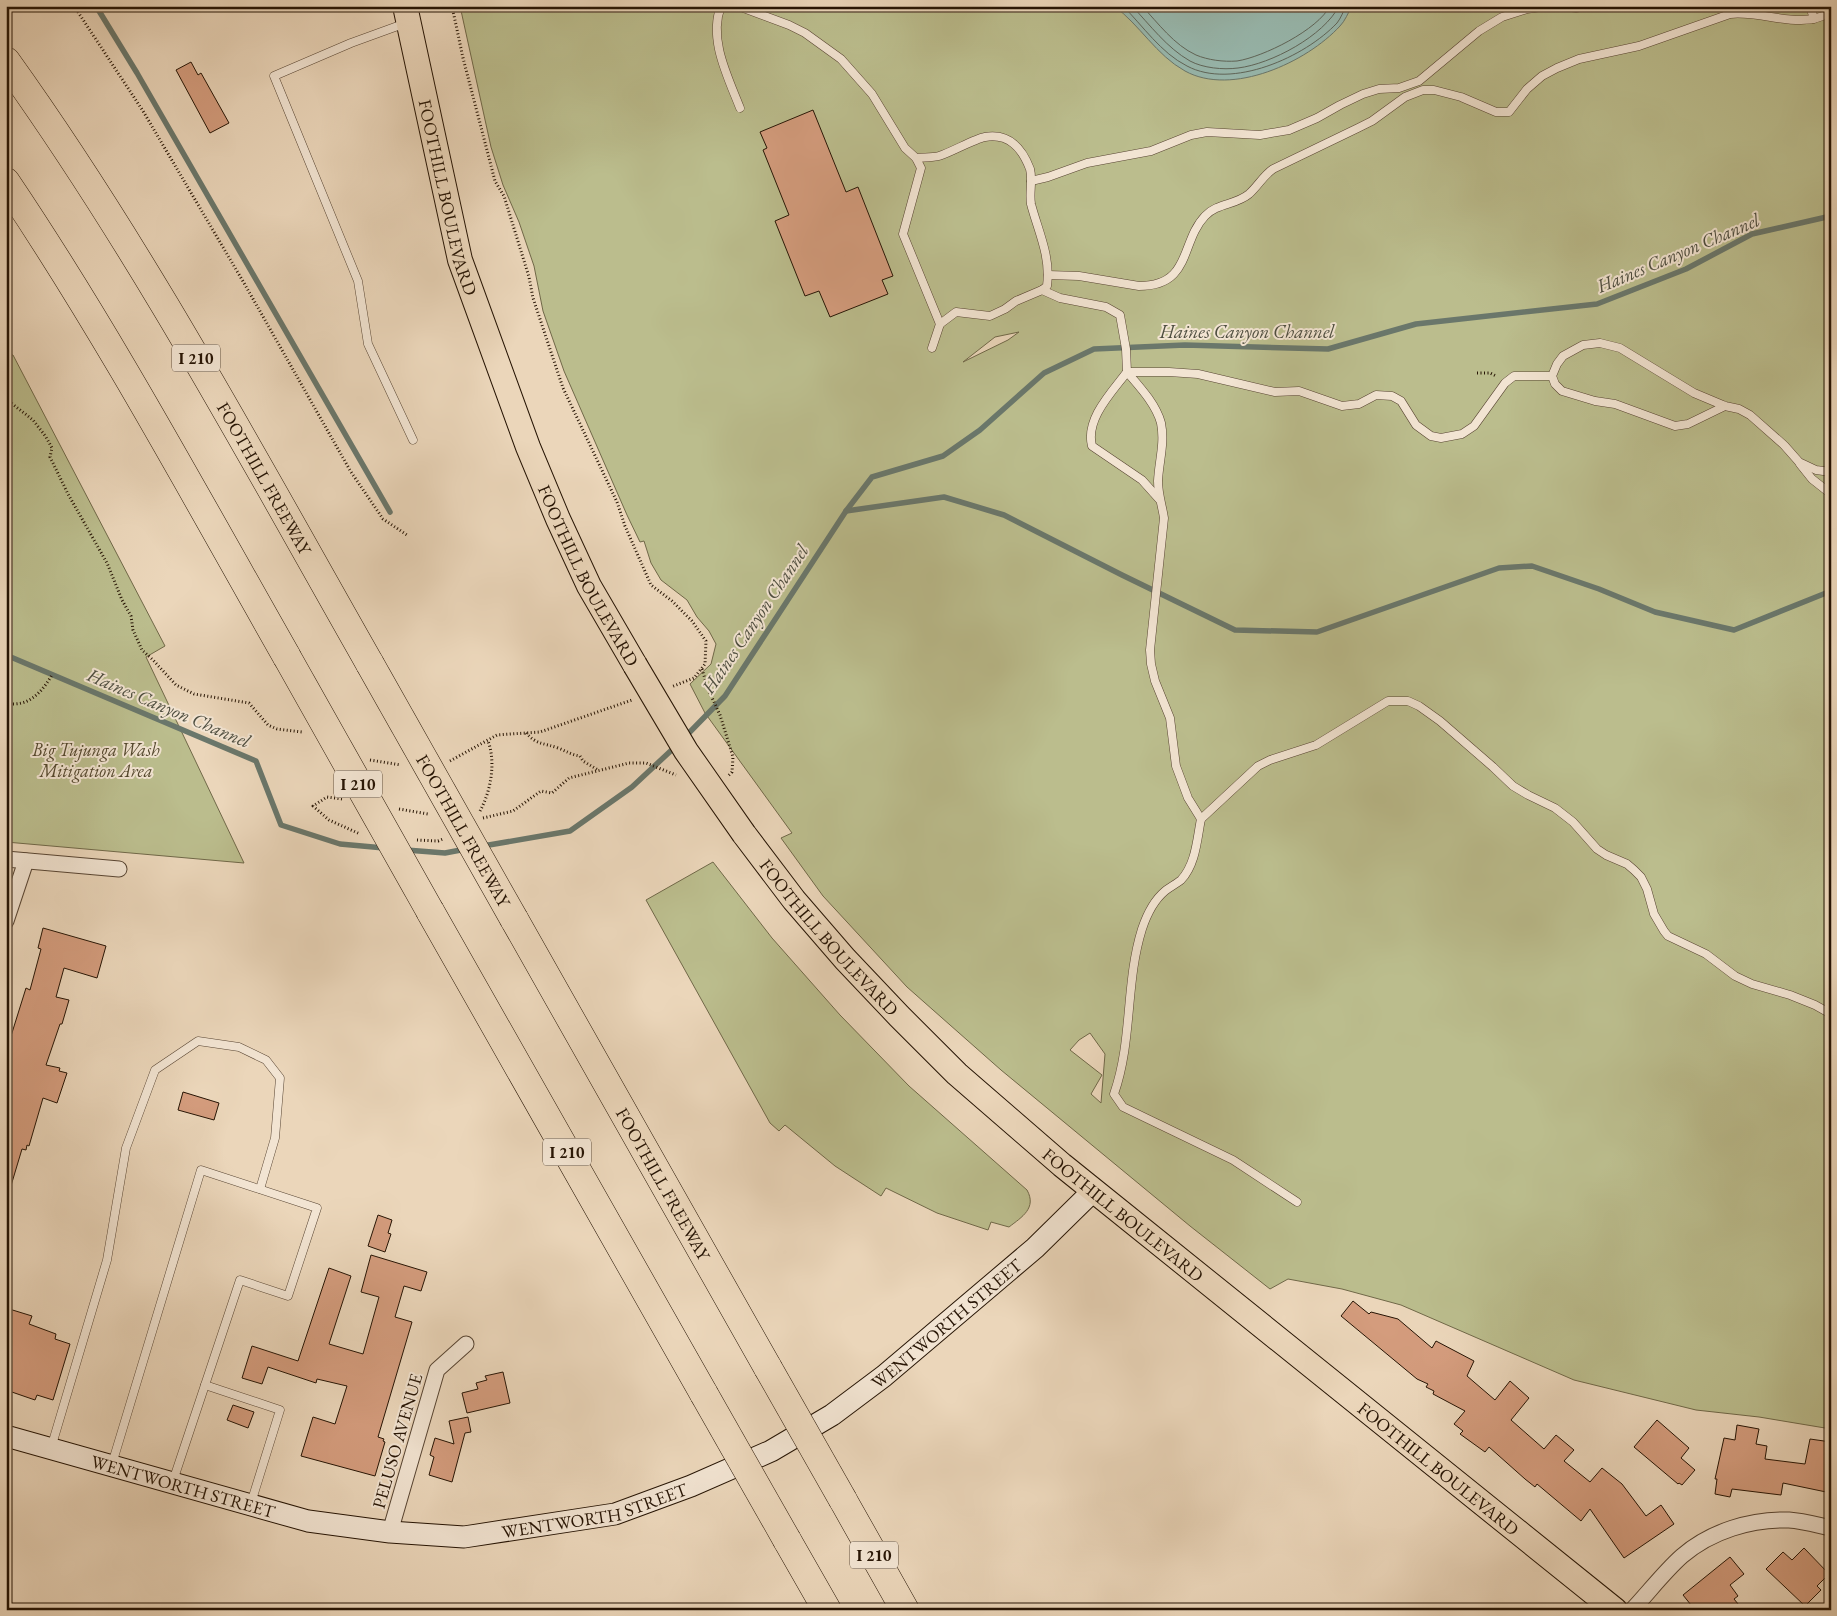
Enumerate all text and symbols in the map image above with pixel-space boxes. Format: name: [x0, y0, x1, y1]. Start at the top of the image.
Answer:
street label: FOOTHILL BOULEVARD: [414, 97, 483, 298]
water label: Haines Canyon Channel: [1592, 207, 1764, 299]
water label: Haines Canyon Channel: [1159, 319, 1335, 344]
road number: I 210: [172, 344, 220, 372]
street label: FOOTHILL FREEWAY: [212, 398, 318, 560]
street label: FOOTHILL BOULEVARD: [533, 481, 645, 670]
water label: Haines Canyon Channel: [695, 539, 815, 699]
water label: Haines Canyon Channel: [83, 662, 255, 754]
park label: Big Tujunga Wash Mitigation Area: [31, 738, 160, 783]
street label: FOOTHILL FREEWAY: [412, 750, 517, 912]
road number: I 210: [334, 771, 382, 798]
street label: FOOTHILL BOULEVARD: [755, 854, 904, 1020]
street label: FOOTHILL FREEWAY: [611, 1103, 717, 1265]
road number: I 210: [543, 1138, 591, 1166]
street label: FOOTHILL BOULEVARD: [1038, 1142, 1209, 1286]
street label: WENTWORTH STREET: [866, 1252, 1027, 1393]
street label: PELUSO AVENUE: [367, 1371, 427, 1511]
street label: FOOTHILL BOULEVARD: [1353, 1396, 1524, 1540]
street label: WENTWORTH STREET: [88, 1449, 279, 1523]
street label: WENTWORTH STREET: [500, 1477, 691, 1543]
road number: I 210: [850, 1542, 898, 1568]

